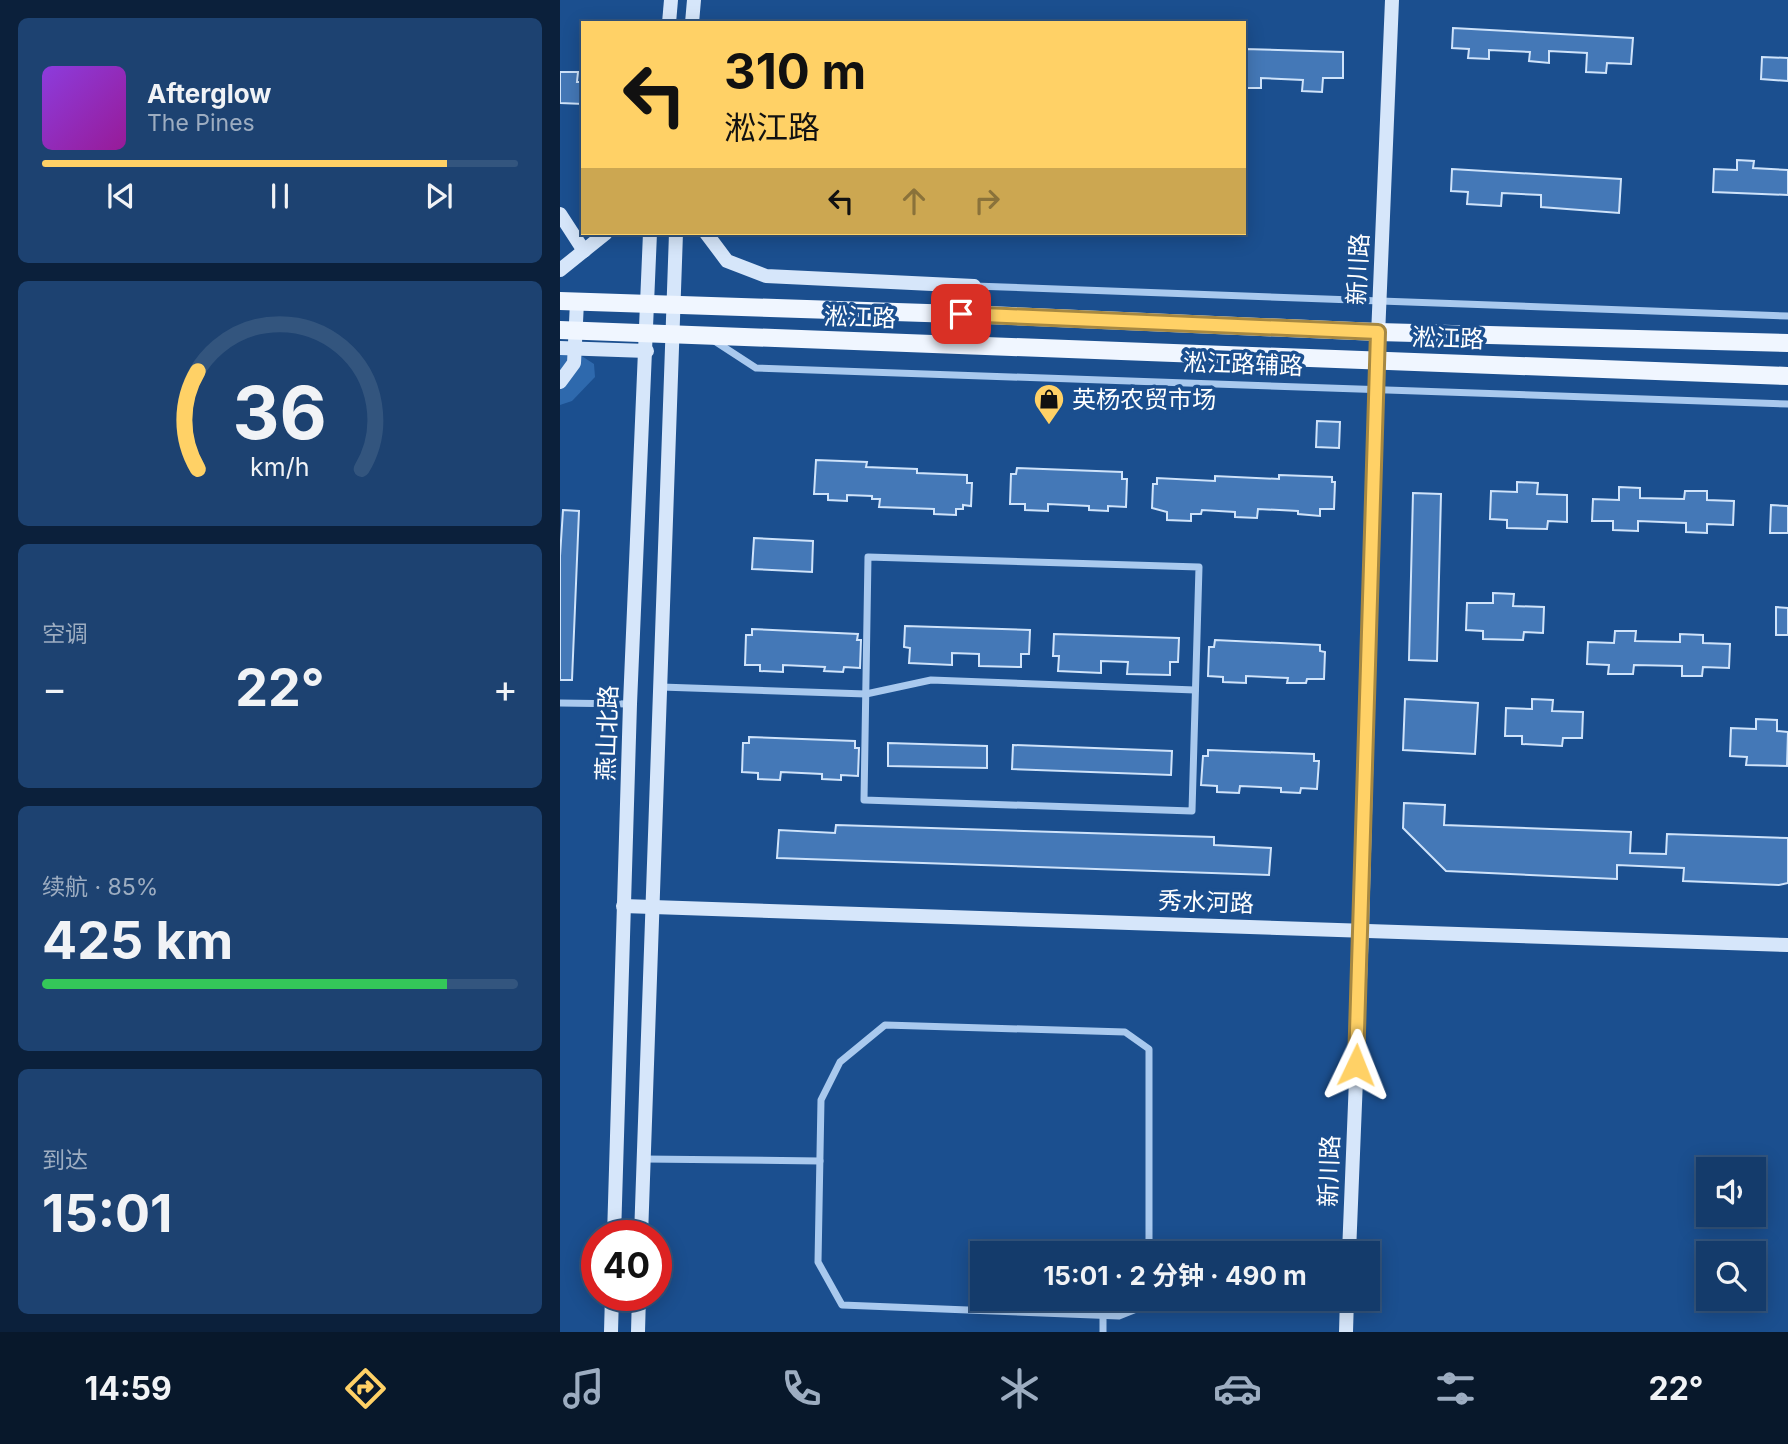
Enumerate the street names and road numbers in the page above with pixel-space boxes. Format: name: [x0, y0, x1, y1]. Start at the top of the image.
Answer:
street label: 新川路: [1342, 232, 1374, 306]
street label: 淞江路: [824, 301, 896, 333]
street label: 淞江路: [1412, 322, 1484, 354]
street label: 淞江路辅路: [1183, 347, 1303, 381]
street label: 燕山北路: [591, 685, 623, 781]
street label: 秀水河路: [1158, 886, 1254, 918]
street label: 新川路: [1313, 1135, 1345, 1207]

